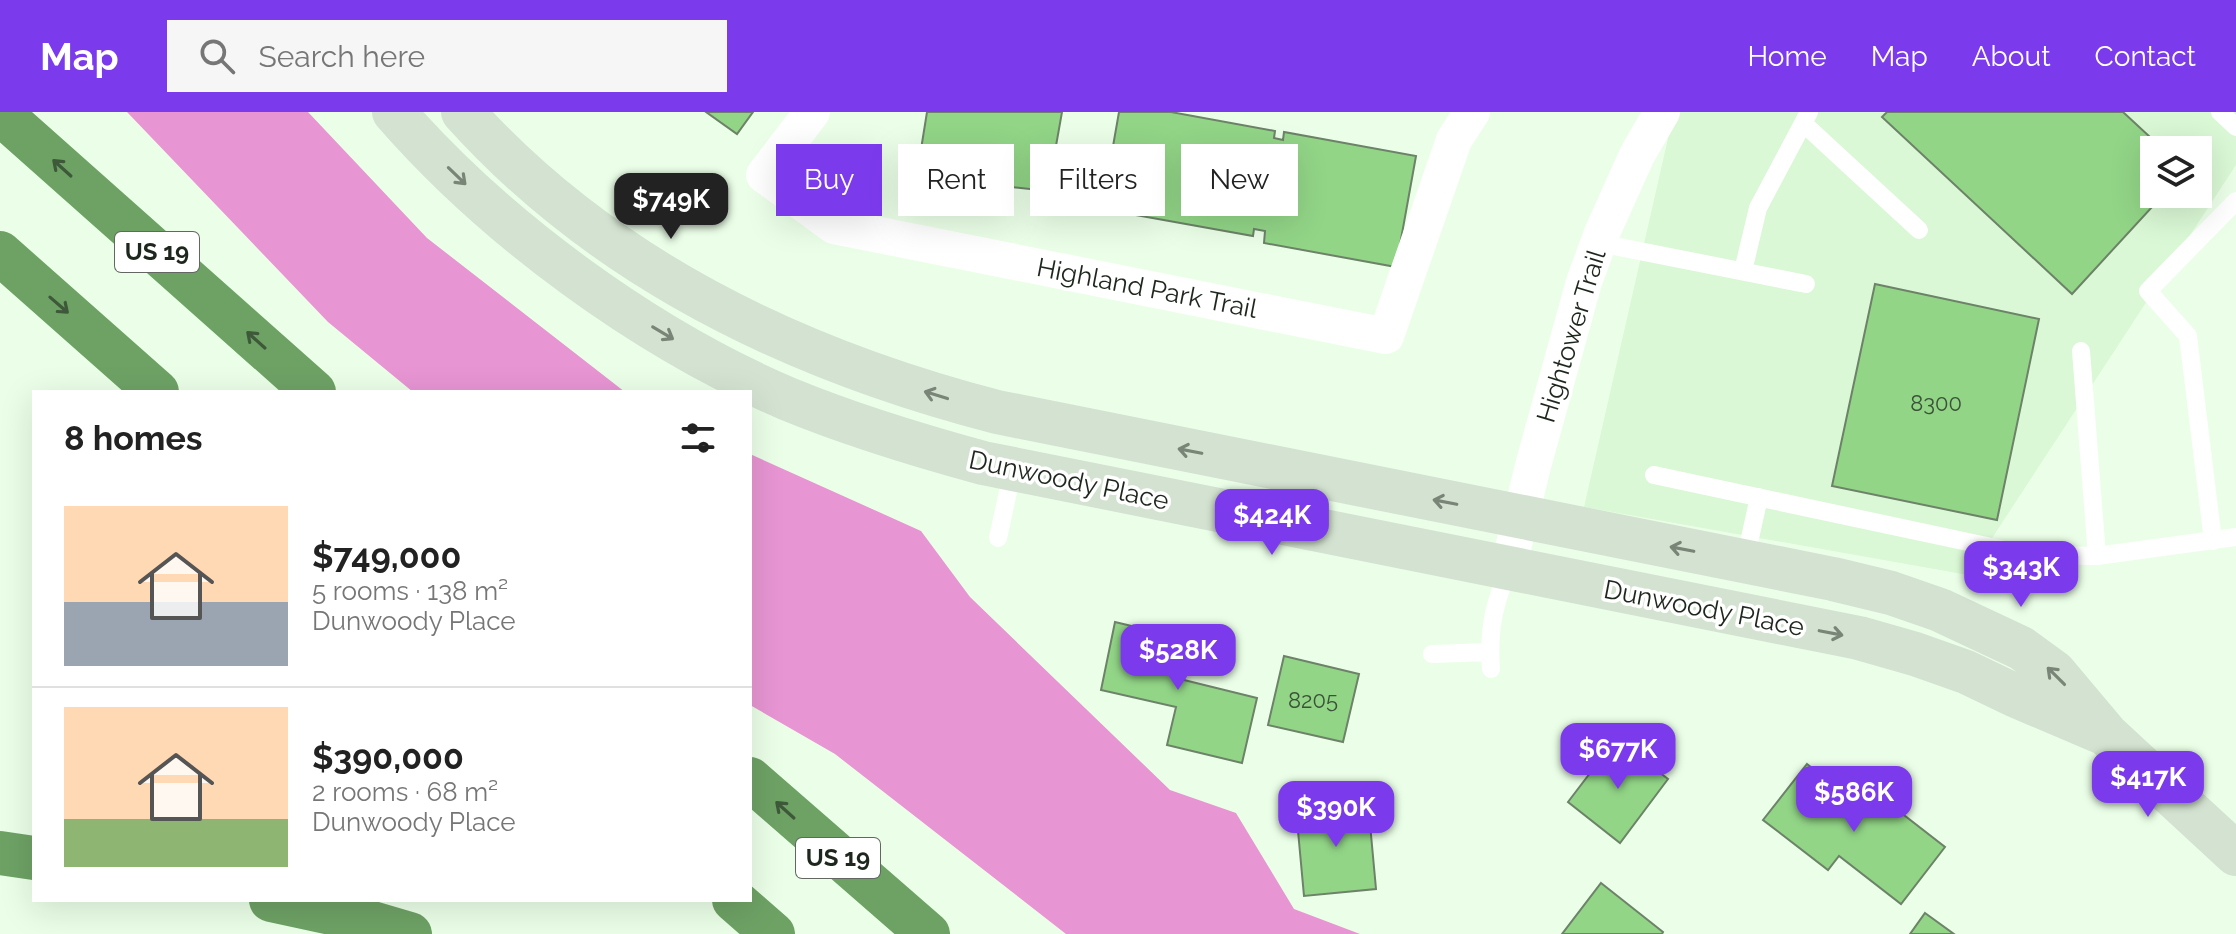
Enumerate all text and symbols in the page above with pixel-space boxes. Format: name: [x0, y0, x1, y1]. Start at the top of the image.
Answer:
search box: [167, 20, 727, 92]
text: Map: [40, 34, 119, 79]
icon: search: [195, 34, 239, 78]
text: Search here: [259, 39, 425, 74]
text: Home: [1747, 40, 1827, 73]
text: Map: [1871, 40, 1928, 73]
text: About: [1972, 40, 2051, 73]
text: Contact: [2095, 40, 2196, 73]
map controls: [2140, 136, 2212, 208]
button: layers: [2140, 136, 2212, 208]
chip: Buy: [776, 144, 882, 216]
chip: Rent: [898, 144, 1014, 216]
chip: Filters: [1030, 144, 1165, 216]
chip: New: [1181, 144, 1298, 216]
one-way arrow: [52, 159, 72, 177]
one-way arrow: [447, 166, 467, 185]
pin: $749K: [615, 173, 727, 241]
text: $749K: [632, 184, 710, 214]
road number: US 19: [115, 232, 199, 272]
street label: Hightower Trail: [1530, 245, 1612, 426]
street label: Highland Park Trail: [1034, 252, 1261, 324]
one-way arrow: [48, 296, 68, 314]
one-way arrow: [651, 325, 674, 341]
one-way arrow: [246, 331, 266, 349]
one-way arrow: [924, 387, 950, 402]
house number: 8300: [1910, 390, 1962, 416]
icon: filters: [676, 416, 720, 460]
text: 8 homes: [64, 418, 203, 458]
one-way arrow: [1178, 443, 1204, 458]
street label: Dunwoody Place: [966, 444, 1172, 516]
pin: $424K: [1216, 489, 1328, 557]
one-way arrow: [1433, 493, 1459, 508]
text: $424K: [1233, 500, 1311, 530]
text: $749,000: [312, 536, 461, 576]
icon: home: [128, 538, 224, 634]
one-way arrow: [1670, 540, 1695, 555]
pin: $343K: [1965, 541, 2077, 609]
text: $343K: [1982, 552, 2060, 582]
street label: Dunwoody Place: [1601, 574, 1807, 642]
text: 5 rooms · 138 m²: [312, 576, 508, 606]
text: Dunwoody Place: [312, 606, 516, 636]
pin: $528K: [1122, 624, 1234, 692]
one-way arrow: [1818, 626, 1844, 641]
text: $528K: [1139, 635, 1217, 665]
one-way arrow: [2047, 667, 2066, 686]
house number: 8205: [1288, 687, 1338, 713]
pin: $677K: [1562, 723, 1674, 791]
text: $677K: [1579, 734, 1658, 764]
text: $390,000: [312, 737, 464, 777]
icon: home: [128, 739, 224, 835]
pin: $417K: [2092, 751, 2204, 819]
text: $417K: [2110, 762, 2186, 792]
pin: $586K: [1798, 766, 1910, 834]
text: 2 rooms · 68 m²: [312, 777, 498, 807]
text: $586K: [1814, 777, 1894, 807]
pin: $390K: [1280, 781, 1392, 849]
text: $390K: [1296, 792, 1376, 822]
one-way arrow: [775, 801, 795, 819]
text: Dunwoody Place: [312, 807, 516, 837]
road number: US 19: [796, 838, 880, 878]

